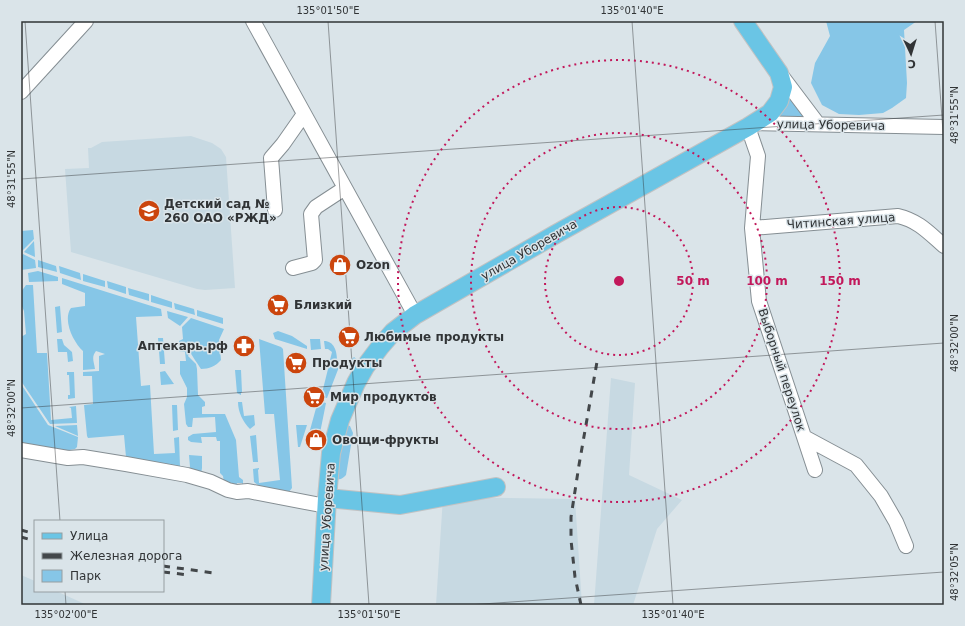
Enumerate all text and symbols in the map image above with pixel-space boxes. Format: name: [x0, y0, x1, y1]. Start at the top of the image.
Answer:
text: 135°01'50"E: [296, 5, 360, 16]
text: 135°01'40"E: [600, 5, 664, 16]
north arrow: [891, 34, 931, 74]
text: С: [907, 57, 916, 70]
text: 48°31'55"N: [949, 86, 960, 144]
street label: улица Уборевича: [777, 117, 885, 133]
text: 48°31'55"N: [6, 150, 17, 208]
place label: Детский сад № 260 ОАО «РЖД»: [164, 197, 277, 225]
school or university icon: Детский сад № 260 ОАО «РЖД»: [136, 198, 162, 224]
street label: Читинская улица: [786, 210, 896, 232]
street label: улица Уборевича: [479, 217, 579, 283]
shop icon: Ozon: [327, 252, 353, 278]
place label: Ozon: [356, 258, 390, 272]
centre of rings: [612, 274, 626, 288]
text: 50 m: [676, 274, 710, 288]
text: 100 m: [746, 274, 788, 288]
text: 150 m: [819, 274, 861, 288]
supermarket icon: Близкий: [265, 292, 291, 318]
place label: Близкий: [294, 298, 352, 312]
street label: Выборный переулок: [755, 307, 809, 433]
text: 48°32'00"N: [949, 314, 960, 372]
supermarket icon: Любимые продукты: [336, 324, 362, 350]
place label: Любимые продукты: [364, 330, 504, 344]
pharmacy icon: Аптекарь.рф: [231, 333, 257, 359]
place label: Аптекарь.рф: [138, 339, 228, 353]
supermarket icon: Продукты: [283, 350, 309, 376]
place label: Продукты: [312, 356, 382, 370]
text: 48°32'00"N: [6, 379, 17, 437]
supermarket icon: Мир продуктов: [301, 384, 327, 410]
place label: Мир продуктов: [330, 390, 437, 404]
shop icon: Овощи-фрукты: [303, 427, 329, 453]
place label: Овощи-фрукты: [332, 433, 439, 447]
street label: улица Уборевича: [316, 463, 338, 571]
legend: [34, 520, 164, 592]
text: Улица: [70, 529, 108, 543]
text: 48°32'05"N: [949, 543, 960, 601]
text: Железная дорога: [70, 549, 182, 563]
text: Парк: [70, 569, 101, 583]
text: 135°02'00"E: [34, 609, 98, 620]
text: 135°01'50"E: [337, 609, 401, 620]
text: 135°01'40"E: [641, 609, 705, 620]

